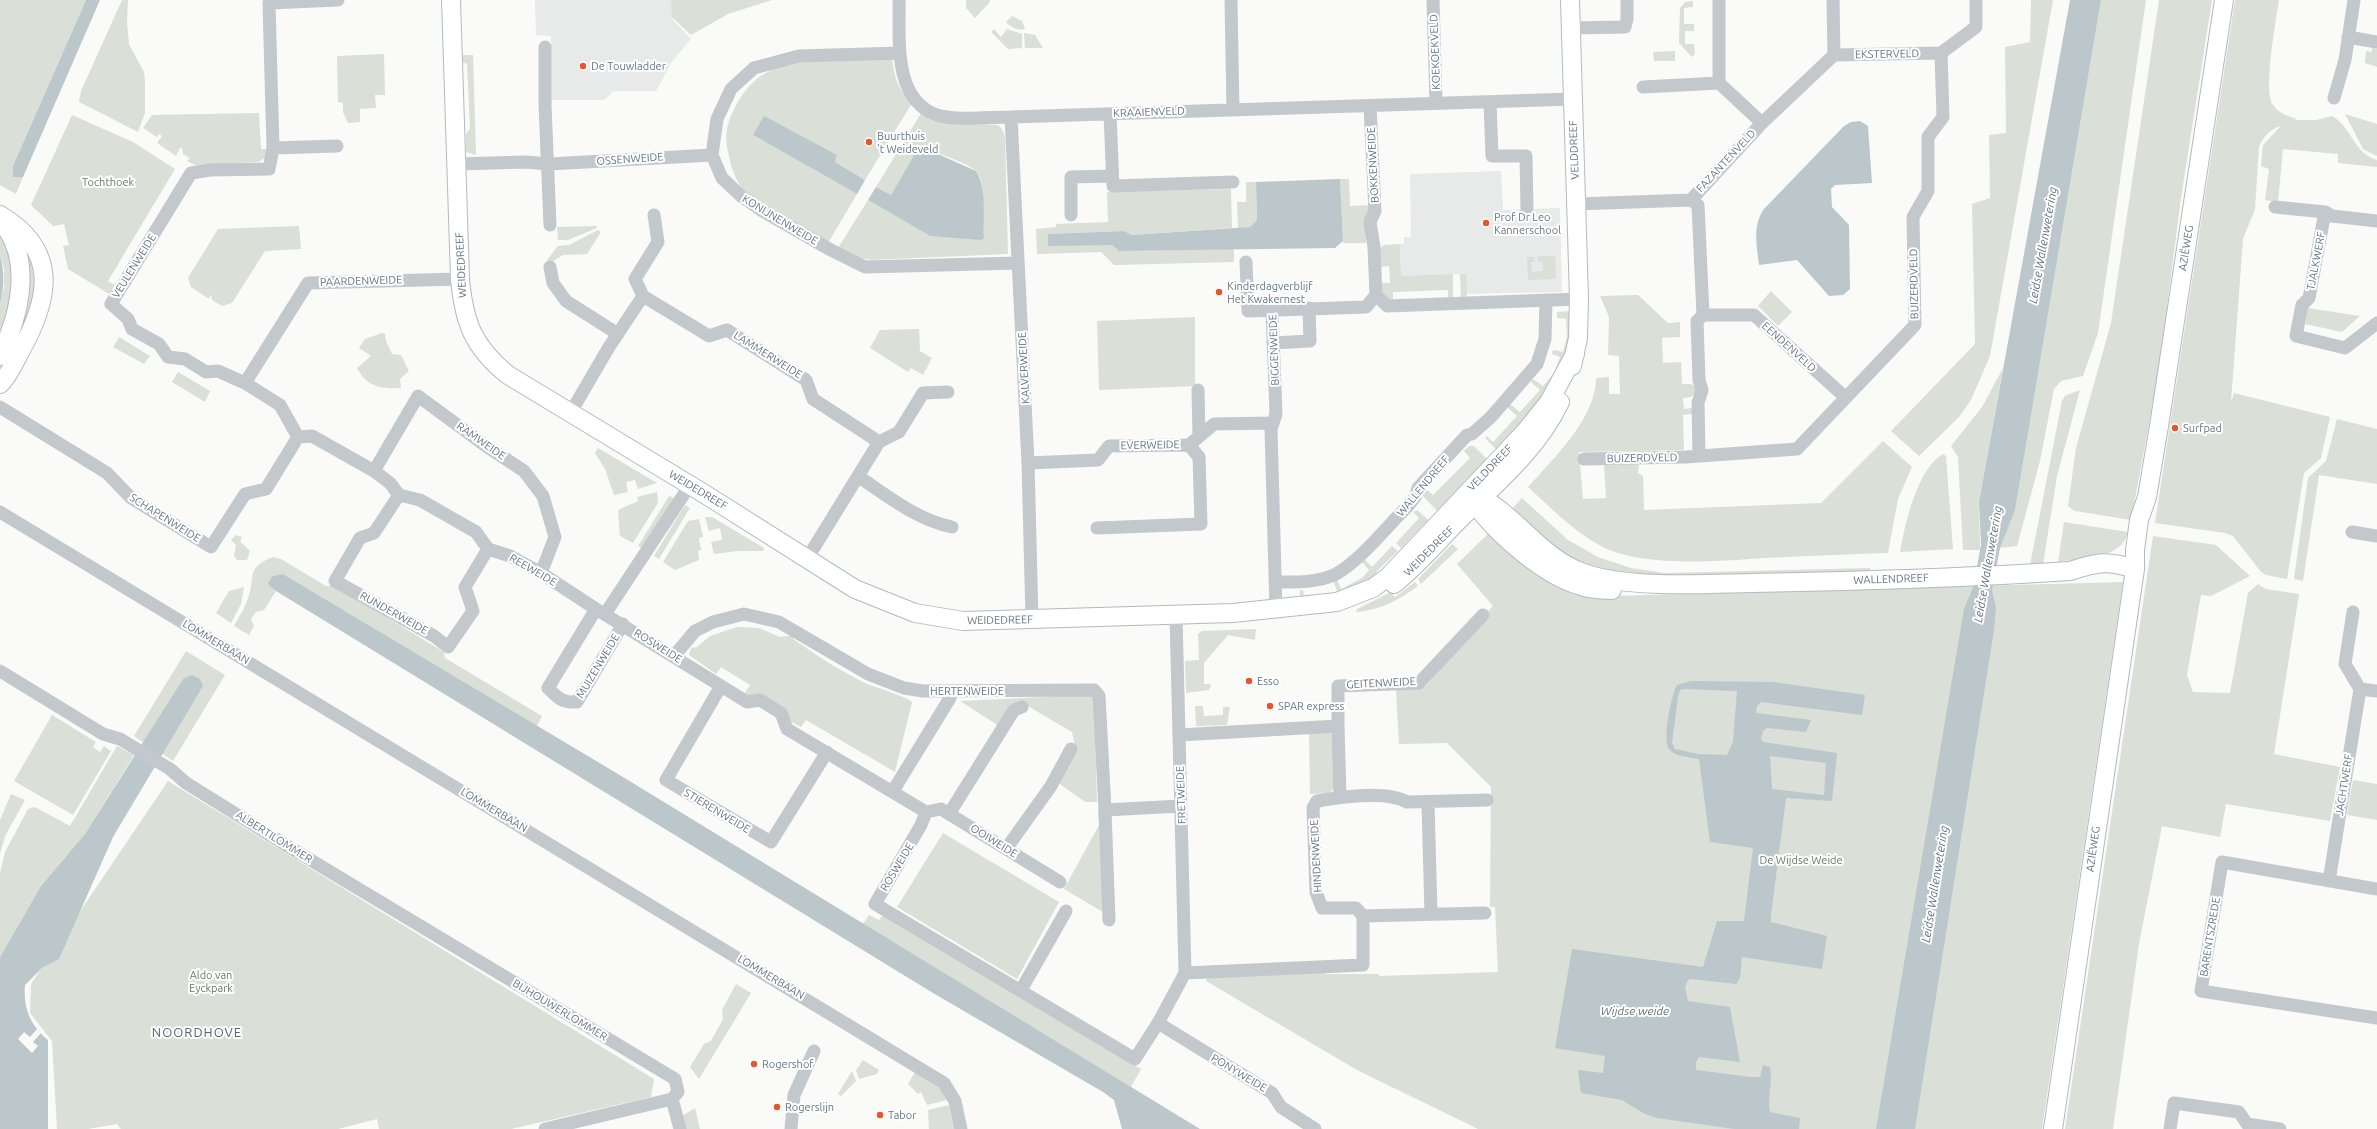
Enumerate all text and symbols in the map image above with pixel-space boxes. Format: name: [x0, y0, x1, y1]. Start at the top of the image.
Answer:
street label: KOEKOEKVELD: [1427, 14, 1443, 90]
street label: EKSTERVELD: [1855, 47, 1919, 61]
place label: De Touwladder: [591, 59, 666, 73]
marker: De Touwladder: [578, 61, 588, 71]
street label: KRAAIENVELD: [1113, 104, 1185, 120]
street label: VELDDREEF: [1566, 120, 1582, 180]
street label: BOKKENWEIDE: [1364, 127, 1382, 203]
street label: FAZANTENVELD: [1694, 127, 1758, 195]
place label: Buurthuis 't Weideveld: [877, 129, 938, 155]
marker: Buurthuis 't Weideveld: [864, 137, 874, 147]
street label: OSSENWEIDE: [596, 150, 664, 168]
park label: Tochthoek: [82, 175, 134, 189]
water label: Leidse Wallenwetering: [2026, 186, 2060, 304]
street label: KONIJNENWEIDE: [740, 192, 820, 248]
place label: Prof Dr Leo Kannerschool: [1494, 210, 1561, 236]
marker: Prof Dr Leo Kannerschool: [1481, 218, 1491, 228]
street label: AZIËWEG: [2176, 224, 2196, 272]
street label: VEULENWEIDE: [109, 231, 159, 301]
street label: TJALKWERF: [2304, 231, 2328, 291]
street label: WEIDEDREEF: [453, 232, 469, 298]
street label: BUIZERDVELD: [1907, 249, 1921, 319]
street label: PAARDENWEIDE: [320, 273, 402, 289]
place label: Kinderdagverblijf Het Kwakernest: [1227, 279, 1312, 305]
marker: Kinderdagverblijf Het Kwakernest: [1214, 287, 1224, 297]
street label: BIGGENWEIDE: [1266, 314, 1282, 386]
street label: EENDENVELD: [1759, 319, 1819, 375]
street label: LAMMERWEIDE: [731, 329, 805, 381]
street label: KALVERWEIDE: [1016, 332, 1032, 404]
street label: RAMWEIDE: [454, 419, 508, 463]
place label: Surfpad: [2183, 421, 2222, 435]
marker: Surfpad: [2170, 423, 2180, 433]
street label: EVERWEIDE: [1120, 438, 1180, 452]
street label: VELDDREEF: [1465, 442, 1515, 494]
street label: BUIZERDVELD: [1607, 451, 1677, 465]
street label: WALLENDREEF: [1394, 453, 1452, 519]
street label: WEIDEDREEF: [666, 467, 730, 513]
street label: SCHAPENWEIDE: [127, 491, 203, 545]
water label: Leidse Wallenwetering: [1971, 505, 2005, 623]
street label: WEIDEDREEF: [1401, 523, 1457, 579]
street label: REEWEIDE: [507, 551, 559, 589]
street label: WALLENDREEF: [1853, 571, 1929, 587]
street label: RUNDERWEIDE: [358, 589, 430, 637]
street label: WEIDEDREEF: [967, 613, 1033, 627]
street label: LOMMERBAAN: [180, 617, 252, 667]
street label: ROSWEIDE: [632, 626, 684, 666]
street label: MUIZENWEIDE: [573, 631, 623, 701]
place label: Esso: [1257, 674, 1279, 688]
street label: GEITENWEIDE: [1346, 675, 1416, 691]
marker: Esso: [1244, 676, 1254, 686]
street label: HERTENWEIDE: [930, 684, 1004, 698]
place label: SPAR express: [1278, 699, 1344, 713]
marker: SPAR express: [1265, 701, 1275, 711]
street label: JACHTWERF: [2333, 753, 2355, 817]
street label: FRETWEIDE: [1173, 766, 1189, 824]
street label: LOMMERBAAN: [458, 785, 530, 835]
street label: STIERENWEIDE: [682, 786, 752, 836]
street label: ALBERTILOMMER: [233, 808, 315, 866]
street label: HINDENWEIDE: [1307, 819, 1325, 893]
street label: OOIWEIDE: [968, 821, 1020, 861]
water label: Leidse Wallenwetering: [1919, 825, 1951, 943]
street label: AZIËWEG: [2083, 825, 2103, 873]
street label: ROSWEIDE: [877, 840, 917, 894]
park label: De Wijdse Weide: [1759, 853, 1843, 867]
street label: BARENTSZREDE: [2197, 896, 2223, 978]
street label: LOMMERBAAN: [735, 952, 807, 1002]
park label: Aldo van Eyckpark: [189, 968, 233, 994]
street label: BIJHOUWERLOMMER: [510, 977, 610, 1043]
water label: Wijdse weide: [1601, 1004, 1669, 1018]
district label: NOORDHOVE: [152, 1025, 242, 1041]
street label: PONYWEIDE: [1209, 1051, 1269, 1095]
place label: Rogershof: [762, 1057, 814, 1071]
marker: Rogershof: [749, 1059, 759, 1069]
place label: Rogerslijn: [785, 1100, 834, 1114]
marker: Rogerslijn: [772, 1102, 782, 1112]
place label: Tabor: [888, 1108, 916, 1122]
marker: Tabor: [875, 1110, 885, 1120]

